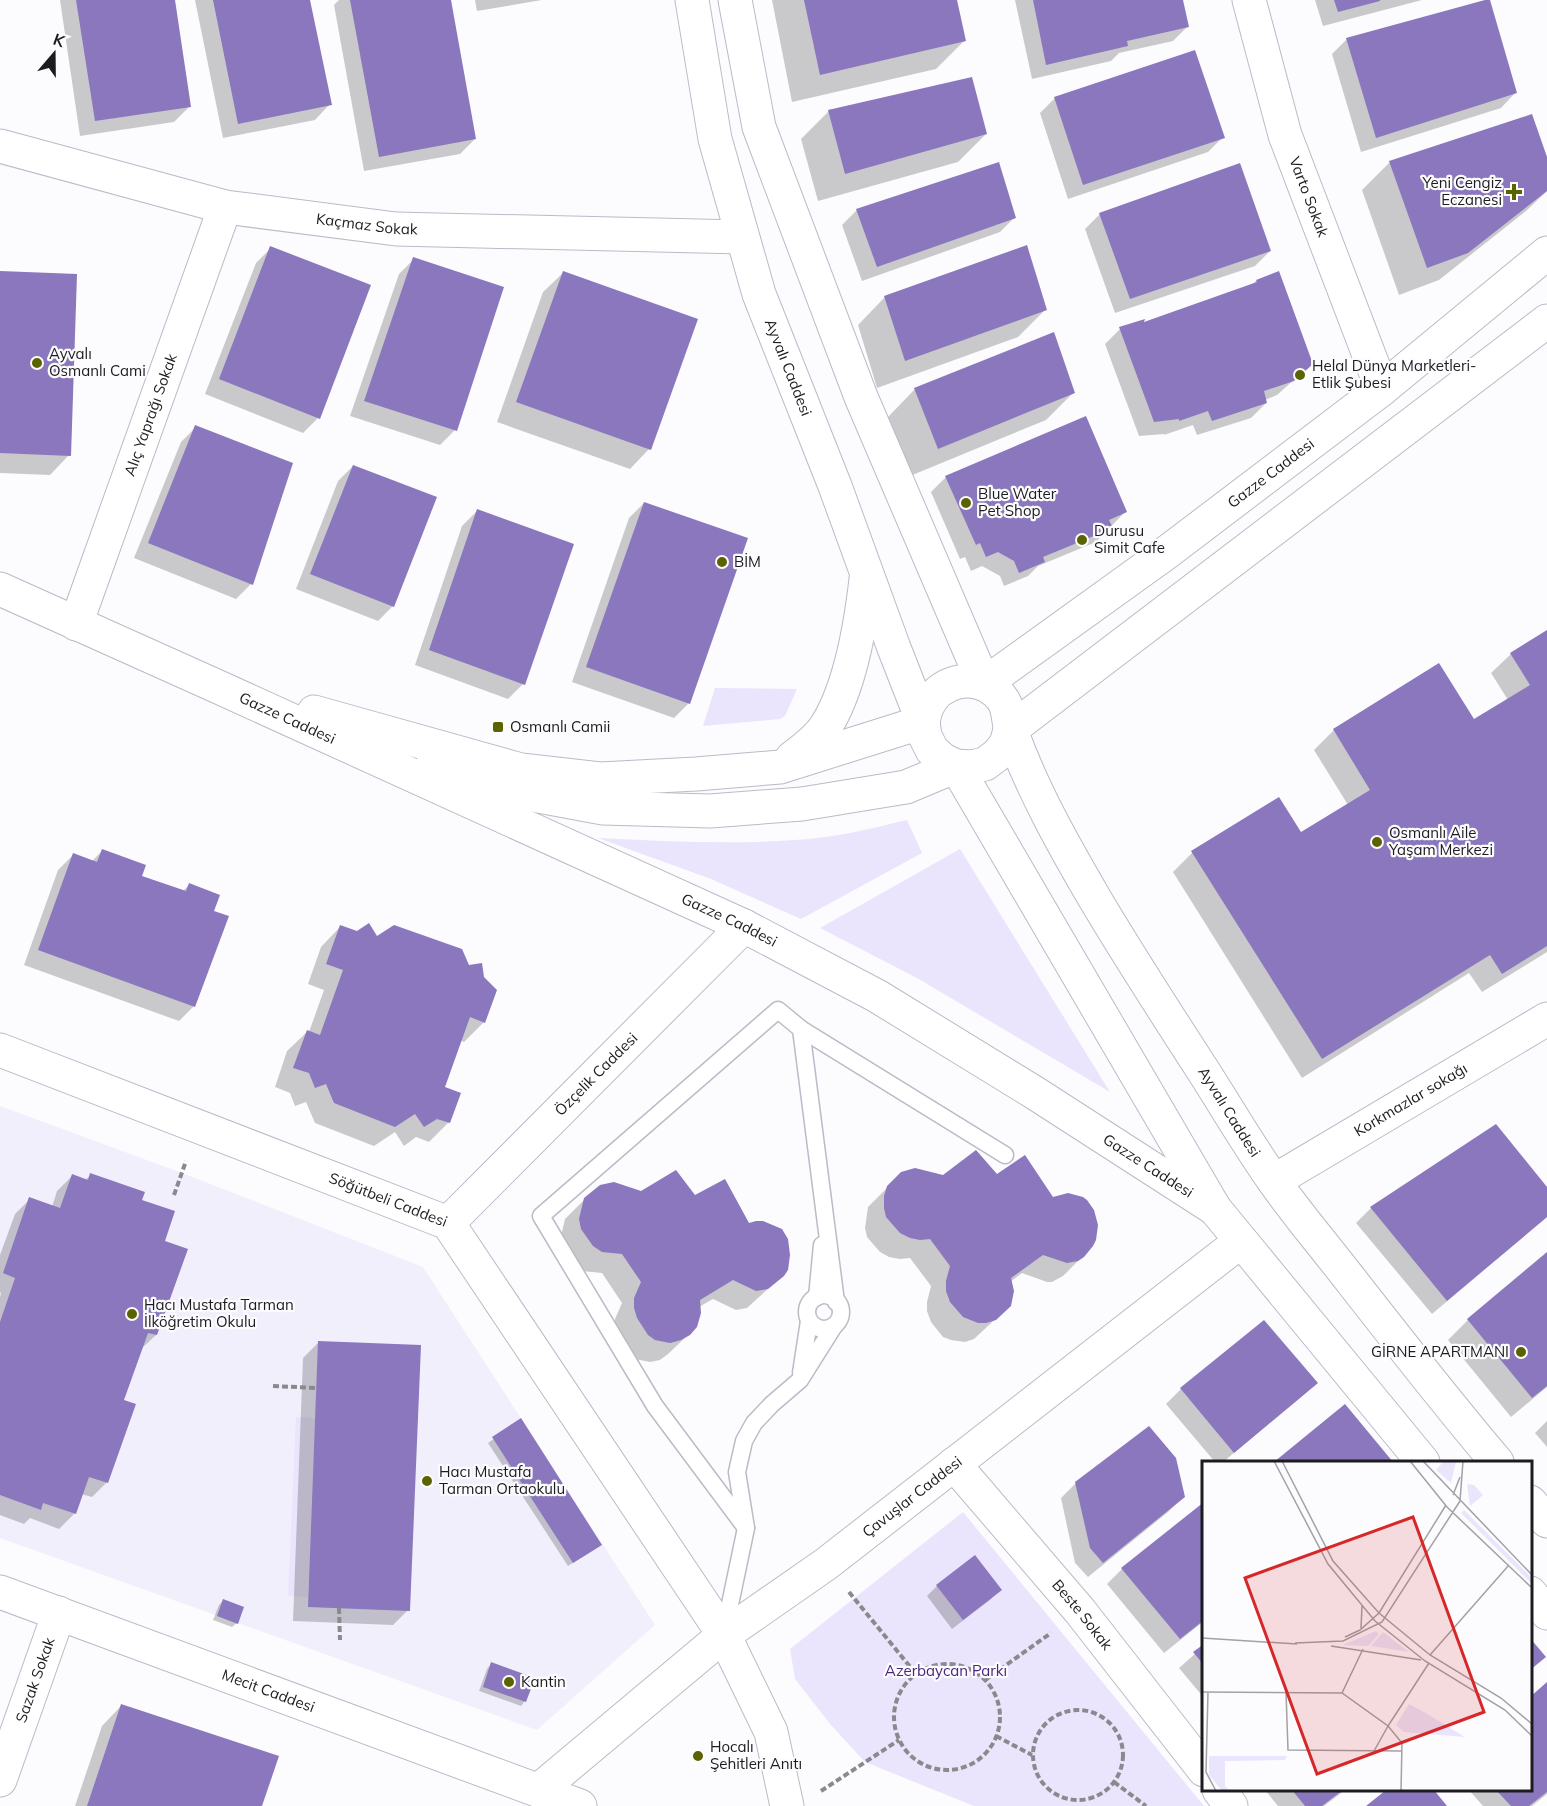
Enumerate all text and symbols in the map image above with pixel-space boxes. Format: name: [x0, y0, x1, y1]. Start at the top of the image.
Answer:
north arrow: [24, 24, 84, 84]
text: K: [51, 29, 69, 52]
street label: Varto Sokak: [1285, 154, 1333, 240]
place label: Yeni Cengiz Eczanesi: [1422, 173, 1502, 209]
marker: Yeni Cengiz Eczanesi: [1507, 185, 1521, 199]
street label: Kaçmaz Sokak: [315, 209, 418, 239]
street label: Ayvalı Caddesi: [761, 316, 816, 419]
place label: Ayvalı Osmanlı Cami: [49, 344, 146, 380]
street label: Alıç Yaprağı Sokak: [120, 351, 181, 479]
marker: Ayvalı Osmanlı Cami: [30, 356, 44, 370]
place label: Helal Dünya Marketleri- Etlik Şubesi: [1312, 356, 1476, 392]
marker: Helal Dünya Marketleri- Etlik Şubesi: [1293, 368, 1307, 382]
street label: Gazze Caddesi: [1224, 434, 1318, 512]
place label: Blue Water Pet Shop: [978, 484, 1057, 520]
marker: Blue Water Pet Shop: [959, 496, 973, 510]
place label: Durusu Simit Cafe: [1094, 521, 1165, 557]
marker: Durusu Simit Cafe: [1075, 533, 1089, 547]
place label: BİM: [734, 552, 761, 571]
marker: BİM: [715, 555, 729, 569]
street label: Gazze Caddesi: [236, 688, 339, 748]
place label: Osmanlı Camii: [510, 717, 610, 736]
marker: Osmanlı Camii: [491, 720, 505, 734]
place label: Osmanlı Aile Yaşam Merkezi: [1388, 823, 1493, 859]
marker: Osmanlı Aile Yaşam Merkezi: [1370, 835, 1384, 849]
street label: Gazze Caddesi: [679, 889, 781, 951]
street label: Özçelik Caddesi: [550, 1028, 641, 1119]
street label: Korkmazlar sokağı: [1350, 1058, 1471, 1140]
street label: Ayvalı Caddesi: [1194, 1063, 1265, 1161]
street label: Gazze Caddesi: [1100, 1129, 1197, 1202]
street label: Söğütbeli Caddesi: [326, 1168, 450, 1231]
place label: Hacı Mustafa Tarman İlköğretim Okulu: [144, 1295, 294, 1331]
marker: Hacı Mustafa Tarman İlköğretim Okulu: [125, 1307, 139, 1321]
place label: GİRNE APARTMANI: [1371, 1342, 1509, 1361]
marker: GİRNE APARTMANI: [1514, 1345, 1528, 1359]
street label: Çavuşlar Caddesi: [858, 1452, 966, 1541]
inset map: [1202, 1461, 1532, 1791]
place label: Hacı Mustafa Tarman Ortaokulu: [439, 1462, 565, 1498]
marker: Hacı Mustafa Tarman Ortaokulu: [420, 1474, 434, 1488]
street label: Beste Sokak: [1048, 1575, 1117, 1654]
street label: Sazak Sokak: [11, 1634, 59, 1725]
park label: Azerbaycan Parkı: [885, 1661, 1007, 1680]
street label: Mecit Caddesi: [219, 1665, 318, 1716]
place label: Kantin: [521, 1672, 566, 1691]
marker: Kantin: [502, 1675, 516, 1689]
place label: Hocalı Şehitleri Anıtı: [710, 1737, 802, 1773]
marker: Hocalı Şehitleri Anıtı: [691, 1749, 705, 1763]

